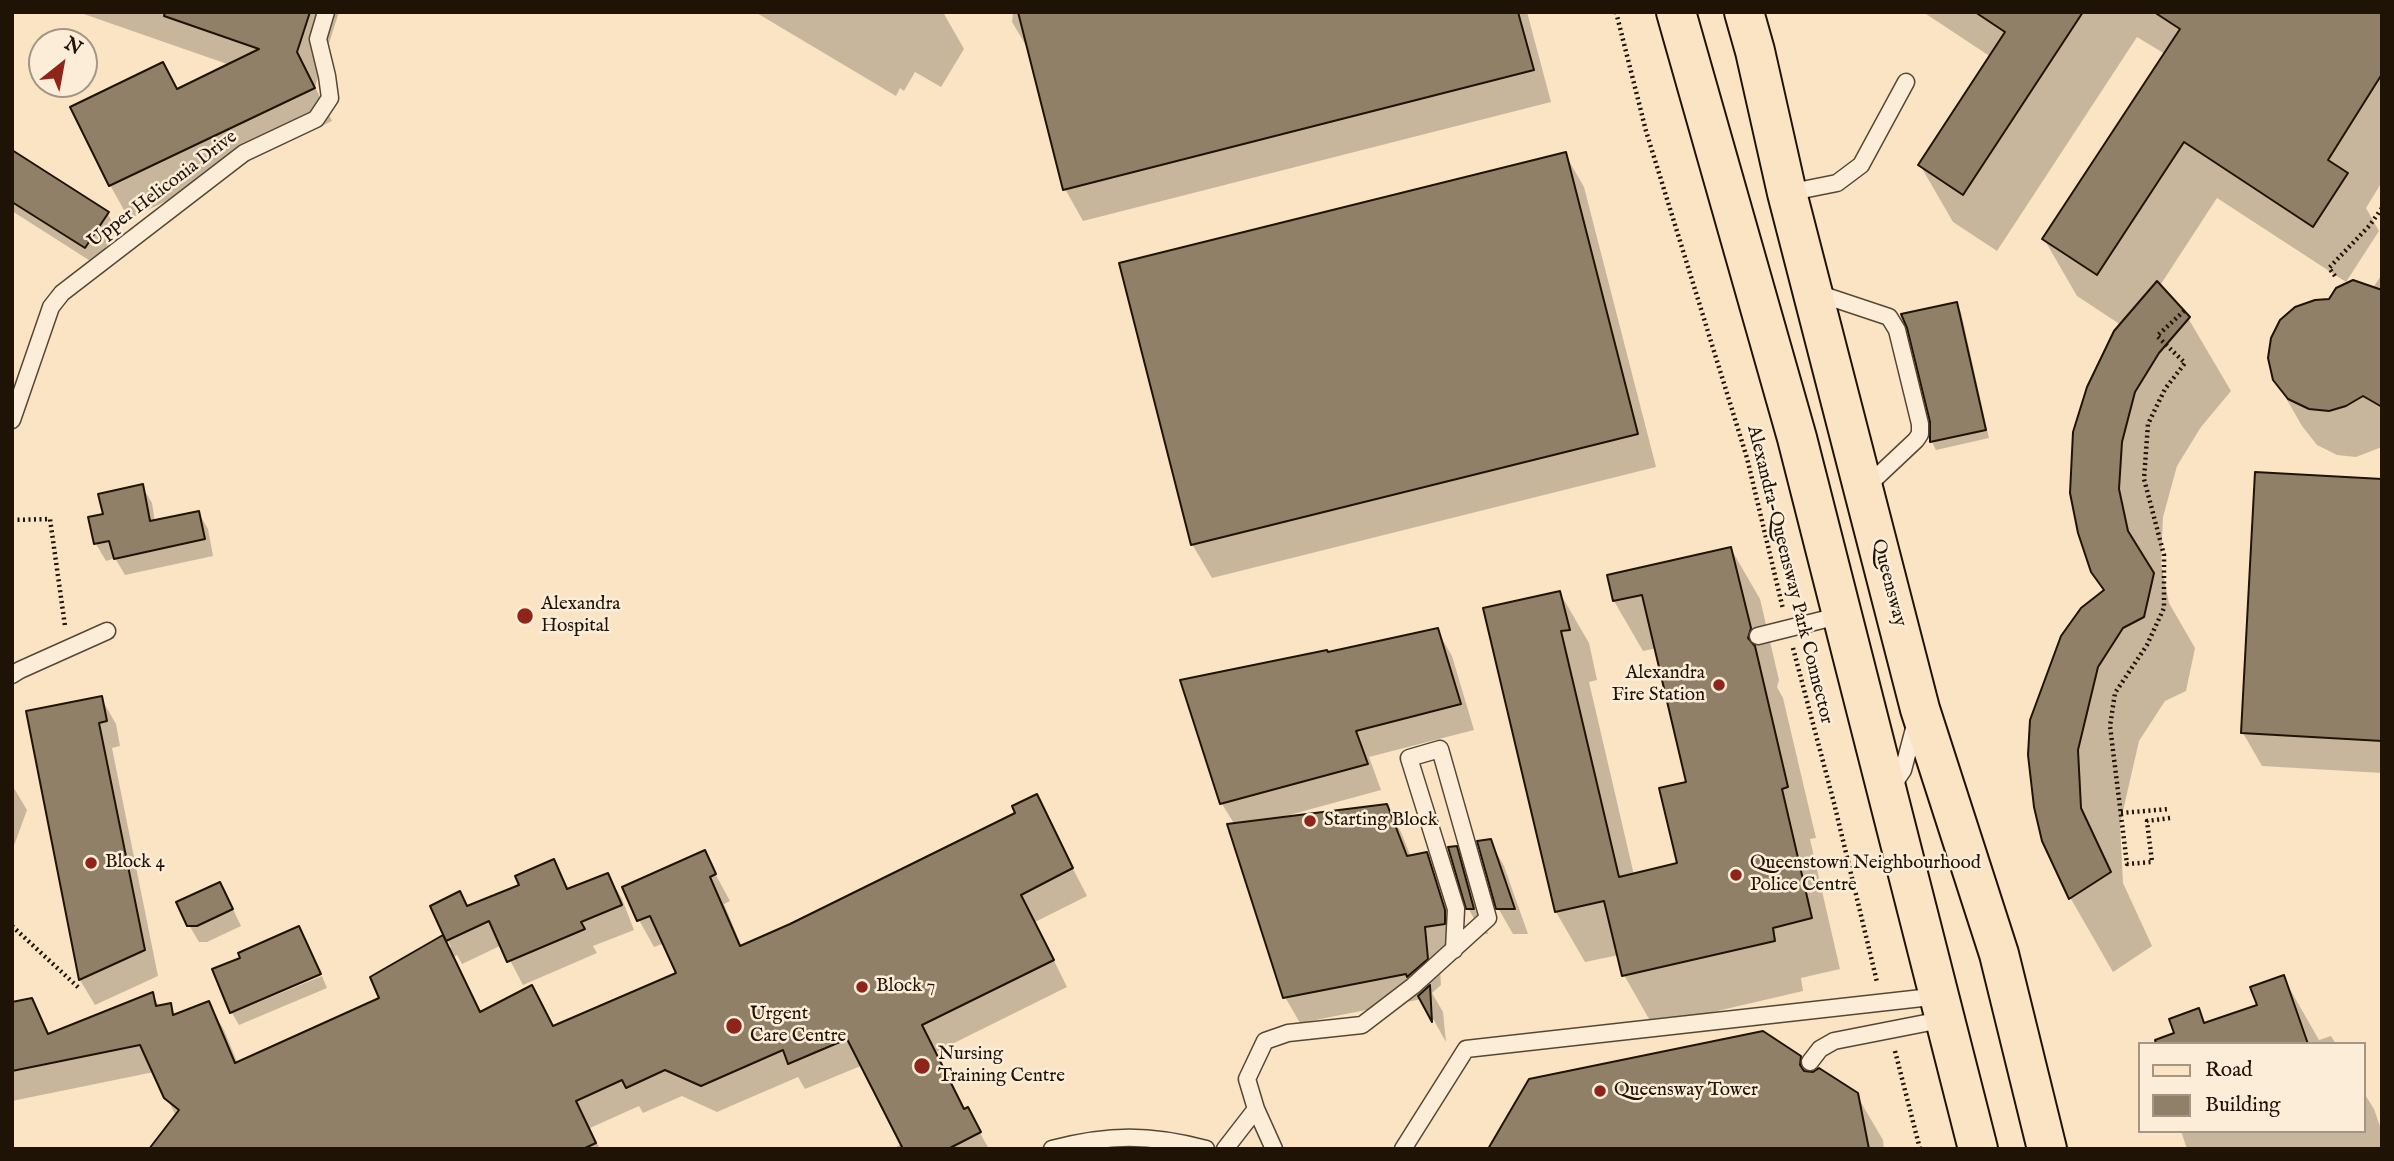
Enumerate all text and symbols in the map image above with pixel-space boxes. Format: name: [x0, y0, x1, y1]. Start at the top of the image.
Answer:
north arrow: [28, 28, 98, 98]
text: N: [60, 32, 86, 61]
street label: Upper Heliconia Drive: [84, 126, 242, 254]
street label: Alexandra-Queensway Park Connector: [1741, 423, 1837, 727]
street label: Queensway: [1865, 537, 1911, 629]
place label: Alexandra Hospital: [541, 594, 621, 638]
marker: Alexandra Hospital: [515, 606, 535, 626]
place label: Alexandra Fire Station: [1612, 663, 1705, 707]
marker: Alexandra Fire Station: [1711, 677, 1727, 693]
place label: Starting Block: [1324, 810, 1438, 832]
marker: Starting Block: [1302, 813, 1318, 829]
place label: Block 4: [105, 852, 165, 874]
place label: Queenstown Neighbourhood Police Centre: [1750, 853, 1981, 897]
marker: Block 4: [83, 855, 99, 871]
marker: Queenstown Neighbourhood Police Centre: [1728, 867, 1744, 883]
place label: Block 7: [876, 976, 935, 998]
marker: Block 7: [854, 979, 870, 995]
place label: Urgent Care Centre: [750, 1004, 846, 1048]
marker: Urgent Care Centre: [724, 1016, 744, 1036]
legend: [2138, 1042, 2366, 1133]
place label: Nursing Training Centre: [938, 1044, 1065, 1088]
marker: Nursing Training Centre: [912, 1056, 932, 1076]
text: Road: [2205, 1057, 2252, 1084]
place label: Queensway Tower: [1614, 1080, 1758, 1102]
marker: Queensway Tower: [1592, 1083, 1608, 1099]
text: Building: [2205, 1092, 2280, 1119]

